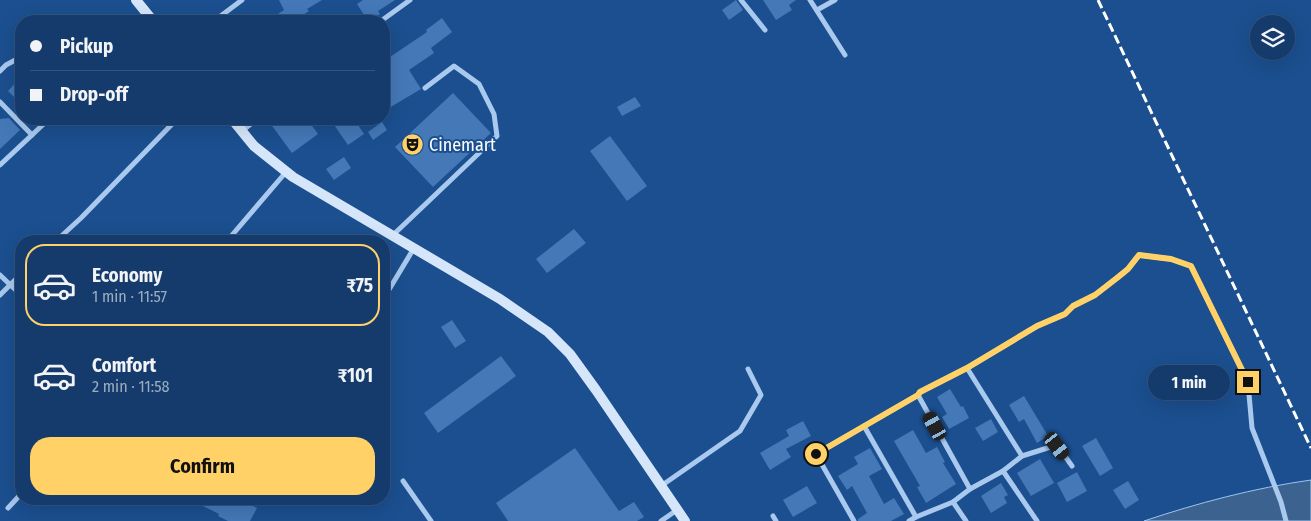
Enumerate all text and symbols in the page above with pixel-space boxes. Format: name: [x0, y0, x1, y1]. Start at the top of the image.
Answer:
map controls: [1250, 15, 1295, 60]
button: layers: [1250, 15, 1295, 60]
text: Pickup: [60, 35, 113, 58]
text: Drop-off: [60, 83, 128, 106]
theatre icon: Cinemart: [401, 133, 425, 157]
place label: Cinemart: [429, 134, 496, 156]
icon: car: [32, 263, 77, 308]
text: Economy: [92, 264, 162, 287]
text: ₹75: [346, 274, 373, 297]
text: 1 min · 11:57: [92, 287, 167, 306]
icon: car: [32, 353, 77, 398]
text: Comfort: [92, 354, 156, 377]
text: ₹101: [338, 364, 373, 387]
callout: 1 min: [1148, 364, 1230, 400]
route end: [1237, 371, 1259, 393]
text: 1 min: [1172, 373, 1206, 392]
text: 2 min · 11:58: [92, 377, 170, 396]
car: [921, 409, 948, 443]
car: [1041, 430, 1072, 462]
button: Confirm: [30, 437, 375, 495]
route start: [805, 443, 827, 465]

